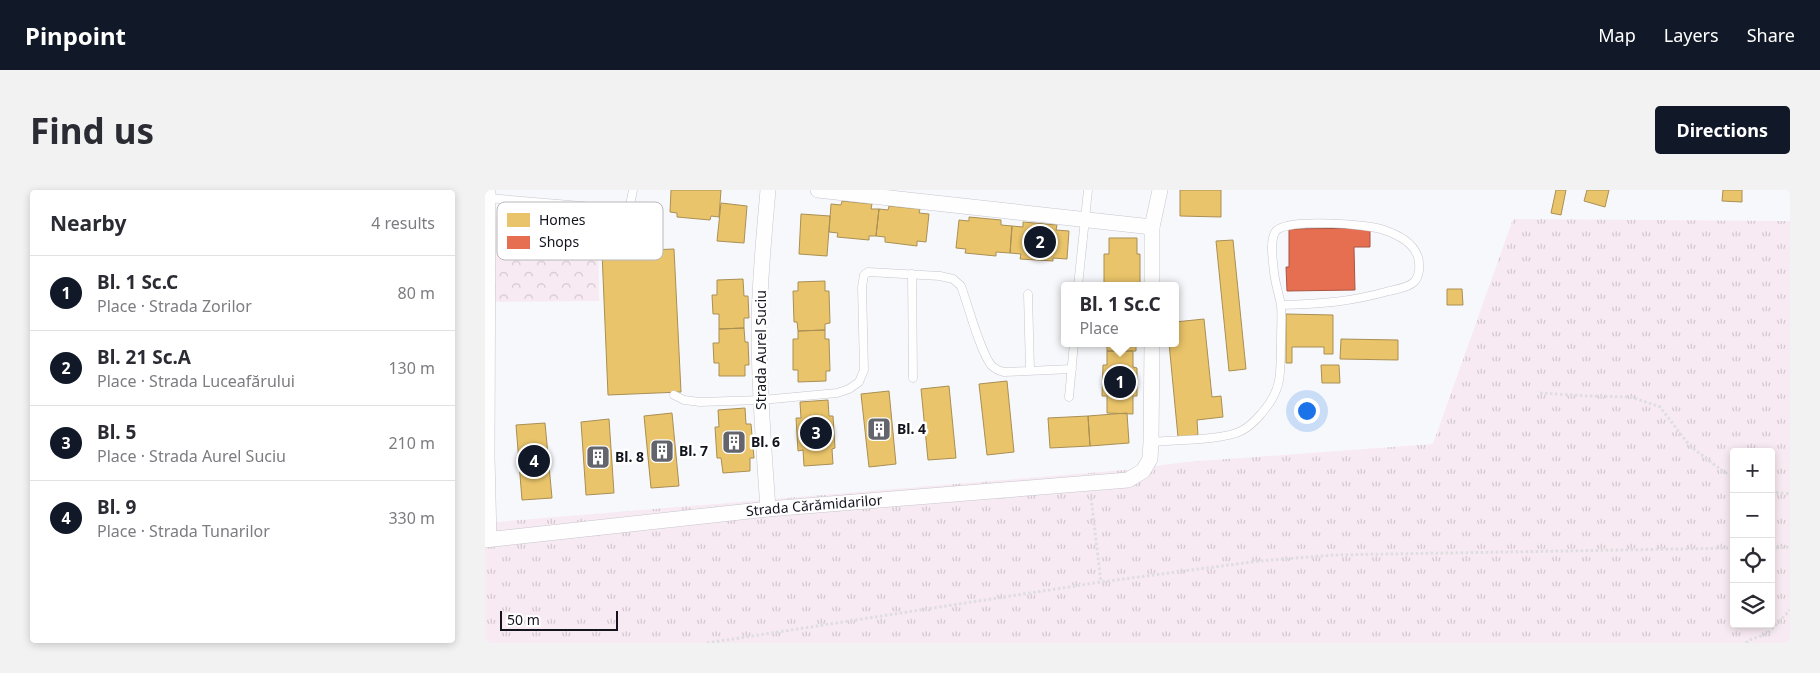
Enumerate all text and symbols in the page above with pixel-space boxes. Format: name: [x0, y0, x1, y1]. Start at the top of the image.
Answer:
text: Pinpoint: [25, 19, 126, 52]
text: Map: [1598, 23, 1636, 47]
text: Layers: [1664, 23, 1719, 47]
text: Share: [1747, 23, 1795, 47]
button: Directions: [1655, 106, 1790, 154]
text: Find us: [30, 107, 154, 154]
legend: [497, 202, 663, 260]
text: Nearby: [50, 209, 126, 237]
text: Homes: [539, 210, 586, 229]
text: 4 results: [371, 212, 435, 234]
pin: 2: [1024, 223, 1056, 261]
text: Shops: [539, 232, 579, 251]
text: Bl. 1 Sc.C: [97, 269, 178, 295]
text: 1: [61, 282, 71, 304]
text: 80 m: [398, 282, 435, 304]
popup: [1061, 282, 1179, 347]
street label: Strada Aurel Suciu: [751, 290, 770, 410]
text: Bl. 1 Sc.C: [1079, 291, 1161, 317]
text: Place · Strada Zorilor: [97, 295, 252, 317]
text: Place: [1079, 317, 1119, 339]
text: Bl. 21 Sc.A: [97, 344, 191, 370]
text: 2: [61, 357, 71, 379]
text: 130 m: [388, 357, 435, 379]
pin: 1: [1104, 363, 1136, 401]
text: Place · Strada Luceafărului: [97, 370, 295, 392]
your location: [1294, 398, 1320, 424]
pin: 3: [800, 414, 832, 452]
building icon: Bl. 4: [866, 416, 892, 442]
text: Bl. 5: [97, 419, 136, 445]
place label: Bl. 4: [897, 419, 926, 438]
building icon: Bl. 6: [721, 429, 747, 455]
text: 3: [61, 432, 71, 454]
text: 210 m: [388, 432, 435, 454]
place label: Bl. 6: [751, 432, 780, 451]
building icon: Bl. 7: [649, 438, 675, 464]
place label: Bl. 7: [679, 441, 708, 460]
pin: 4: [518, 442, 550, 480]
building icon: Bl. 8: [585, 444, 611, 470]
text: Place · Strada Aurel Suciu: [97, 445, 286, 467]
place label: Bl. 8: [615, 447, 644, 466]
map controls: [1730, 448, 1775, 628]
button: +: [1730, 448, 1775, 493]
street label: Strada Cărămidarilor: [745, 490, 883, 520]
button: −: [1730, 493, 1775, 538]
text: Bl. 9: [97, 494, 136, 520]
text: 4: [61, 507, 71, 529]
text: 330 m: [388, 507, 435, 529]
text: Place · Strada Tunarilor: [97, 520, 270, 542]
button: locate: [1730, 538, 1775, 583]
button: layers: [1730, 583, 1775, 628]
scale bar: [500, 608, 617, 631]
text: 50 m: [507, 610, 540, 629]

